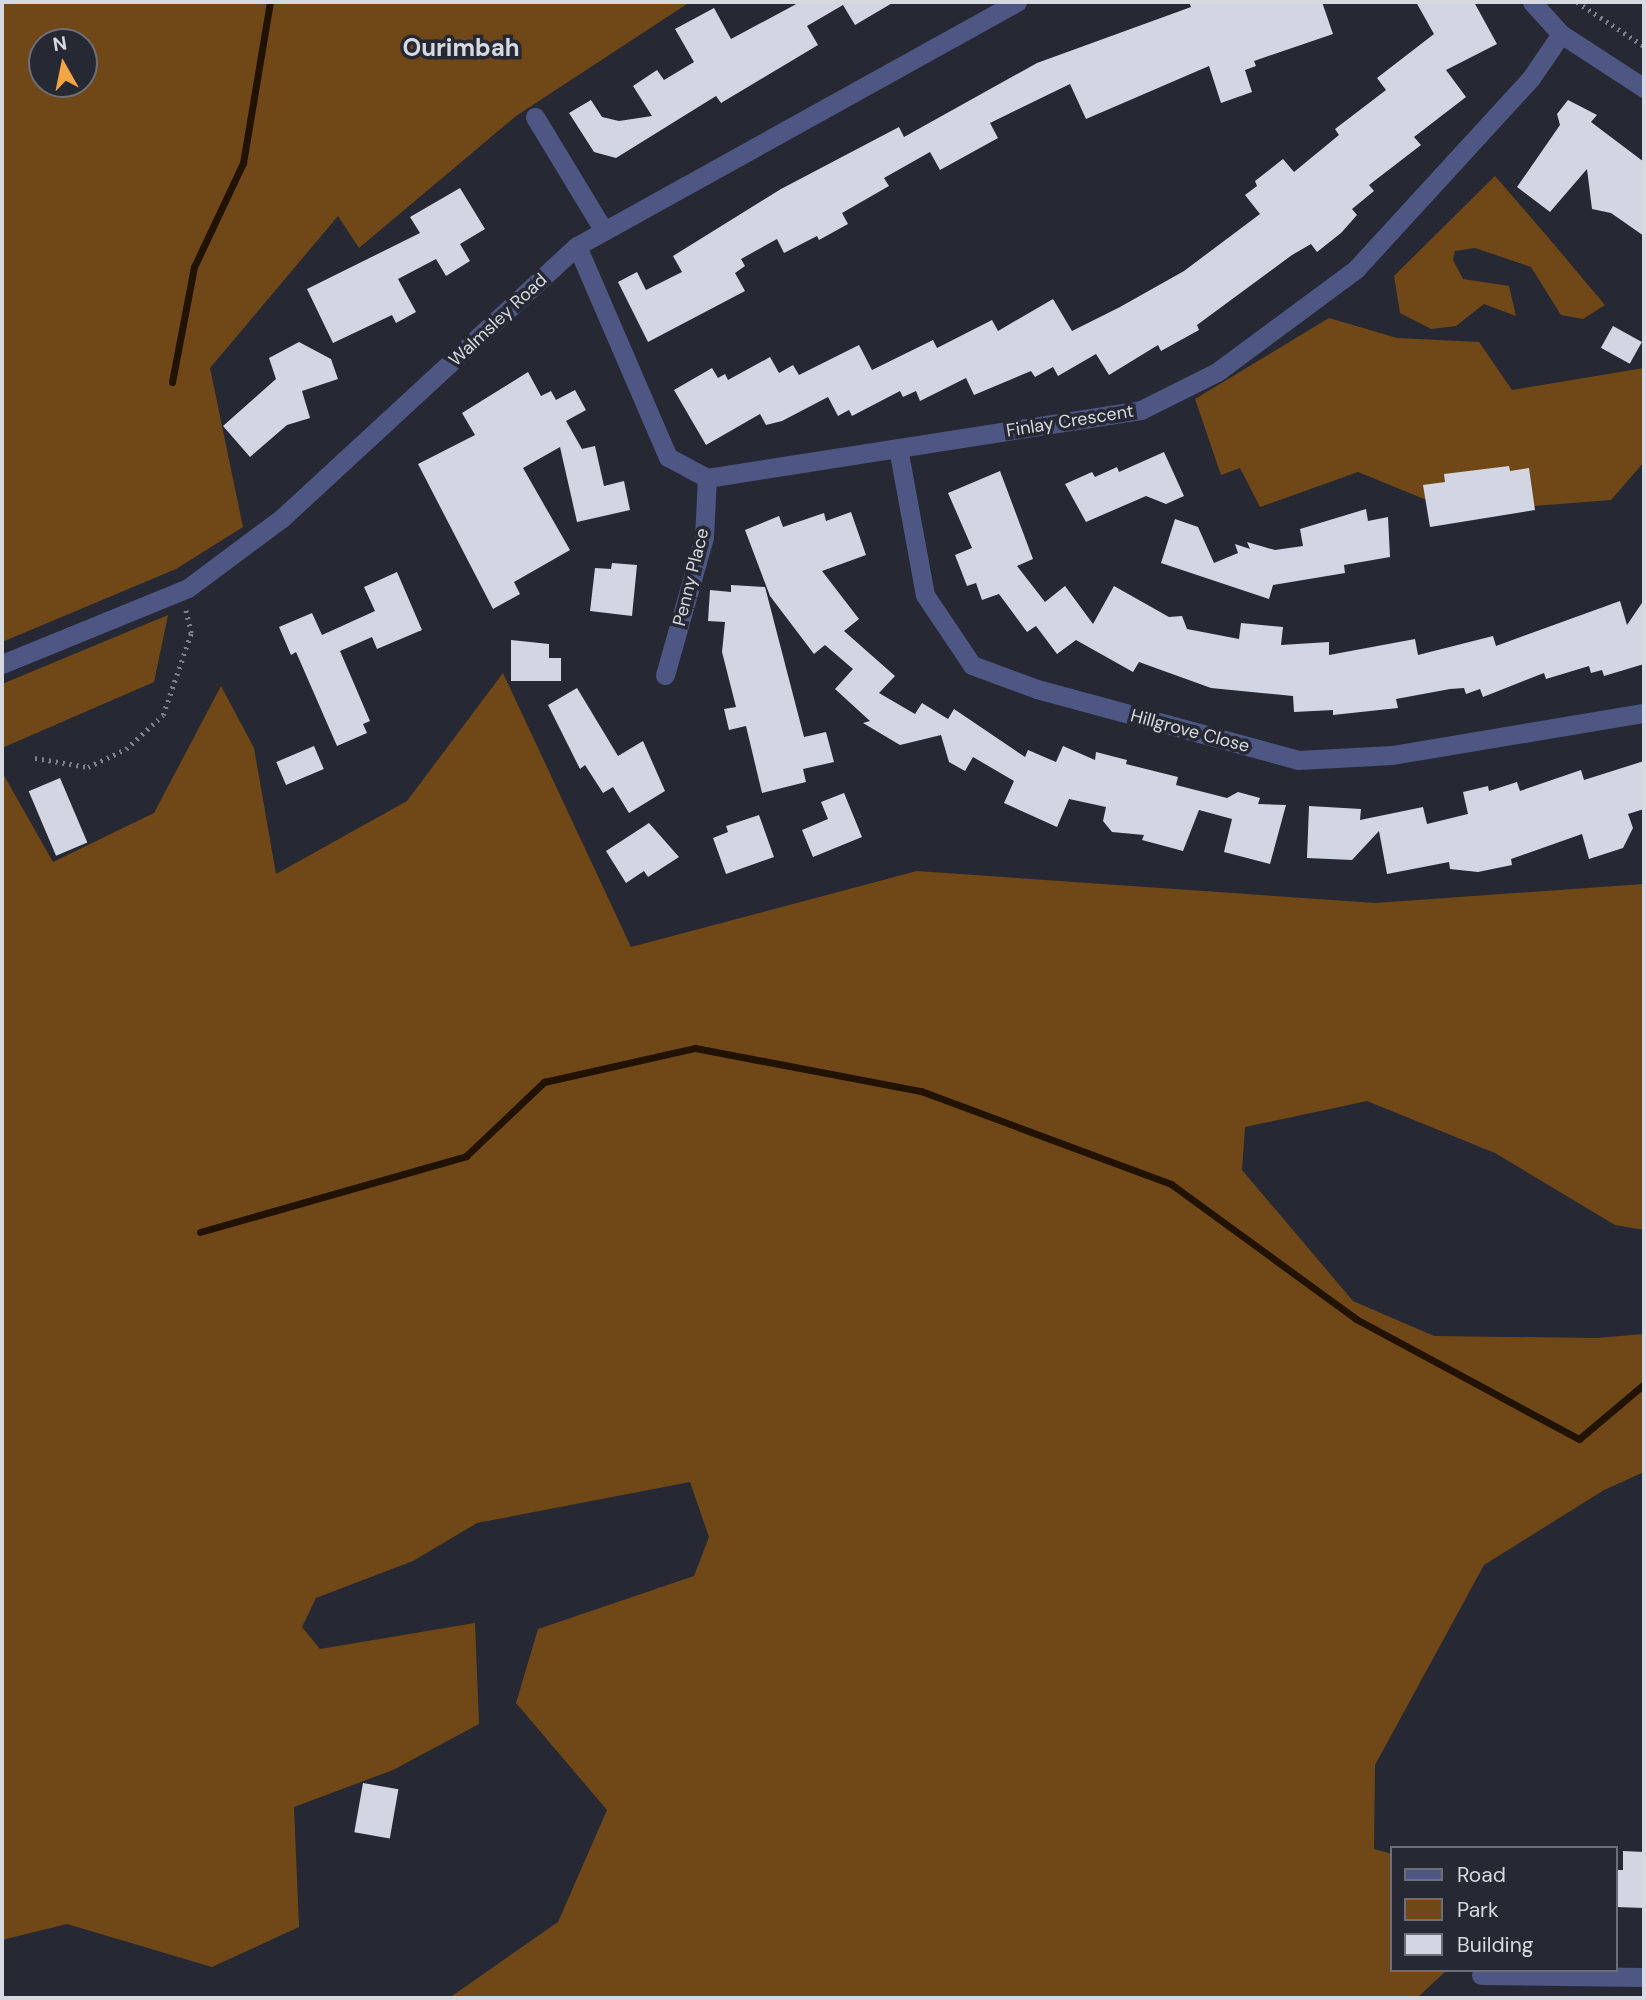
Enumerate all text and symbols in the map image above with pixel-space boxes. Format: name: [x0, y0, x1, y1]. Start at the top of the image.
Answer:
north arrow: [28, 28, 98, 98]
text: N: [51, 30, 69, 57]
district label: Ourimbah: [402, 34, 520, 62]
street label: Walmsley Road: [445, 269, 551, 371]
street label: Finlay Crescent: [1005, 400, 1135, 442]
street label: Penny Place: [668, 526, 714, 628]
street label: Hillgrove Close: [1128, 705, 1252, 757]
legend: [1390, 1846, 1618, 1972]
text: Road: [1457, 1861, 1506, 1889]
text: Park: [1457, 1896, 1498, 1924]
text: Building: [1457, 1931, 1533, 1959]

